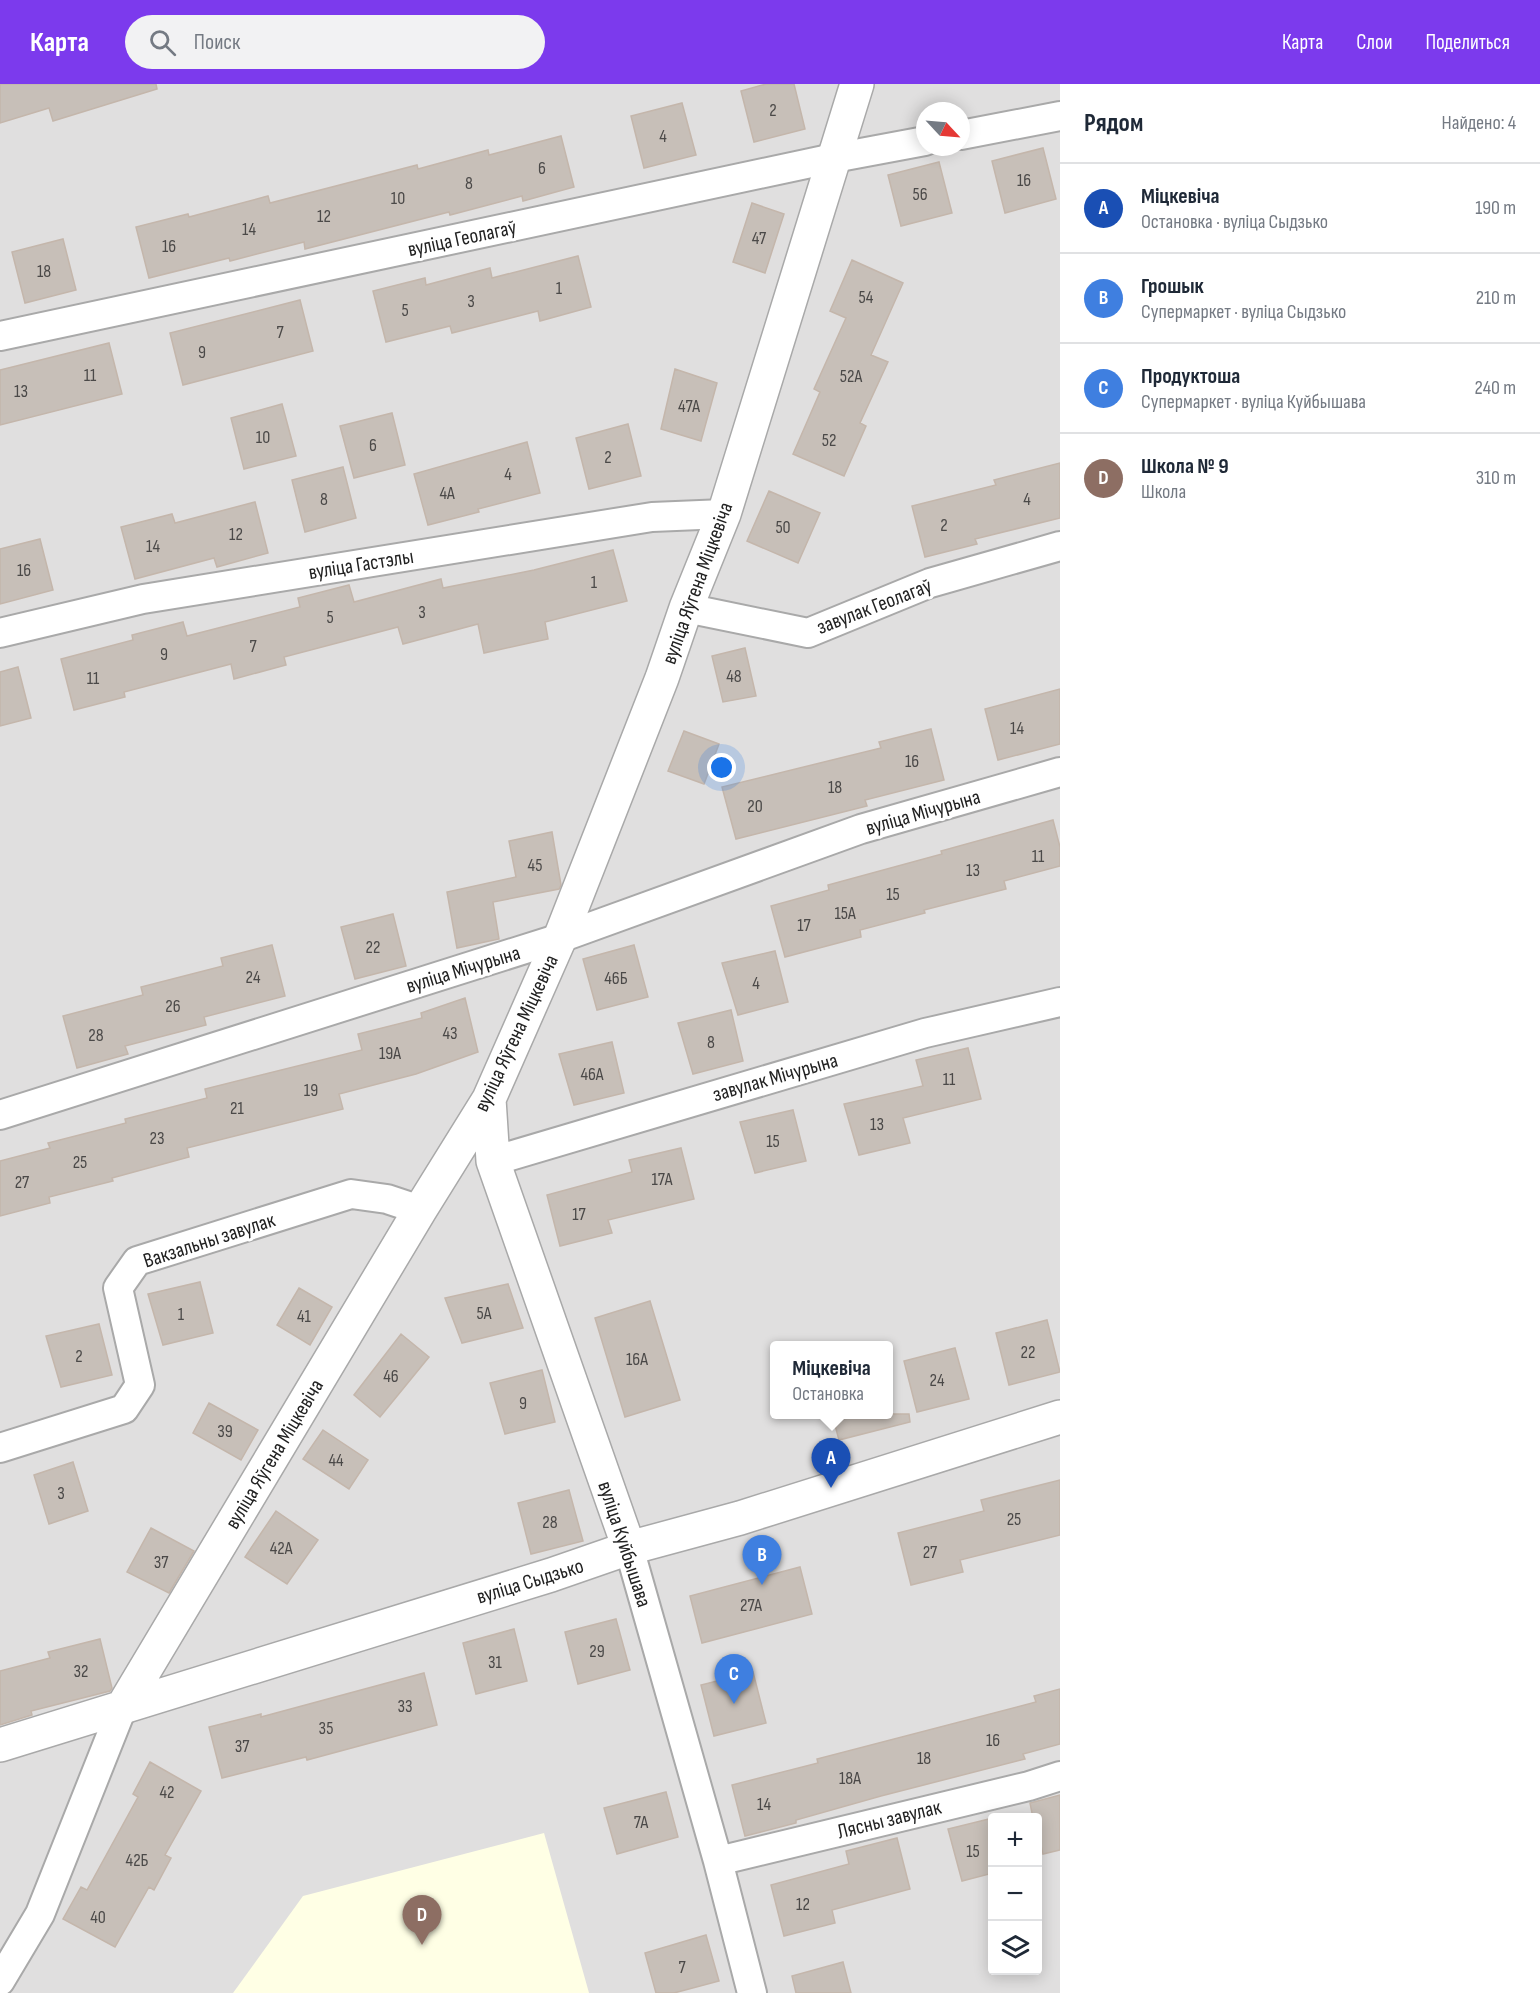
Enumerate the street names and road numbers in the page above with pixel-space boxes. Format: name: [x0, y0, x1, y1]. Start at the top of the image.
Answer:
street label: вуліца Геолагаў: [406, 215, 519, 262]
street label: вуліца Яўгена Міцкевіча: [657, 499, 738, 667]
street label: вуліца Гастэлы: [307, 544, 415, 585]
street label: завулак Геолагаў: [813, 573, 935, 640]
street label: вуліца Мічурына: [863, 784, 983, 841]
street label: вуліца Мічурына: [403, 940, 523, 999]
street label: вуліца Яўгена Міцкевіча: [469, 951, 564, 1116]
street label: завулак Мічурына: [710, 1048, 841, 1107]
street label: Вакзальны завулак: [140, 1207, 278, 1274]
street label: вуліца Яўгена Міцкевіча: [220, 1375, 329, 1534]
street label: вуліца Куйбышава: [592, 1478, 657, 1610]
street label: вуліца Сыдзько: [474, 1553, 587, 1610]
street label: Лясны завулак: [835, 1795, 944, 1844]

